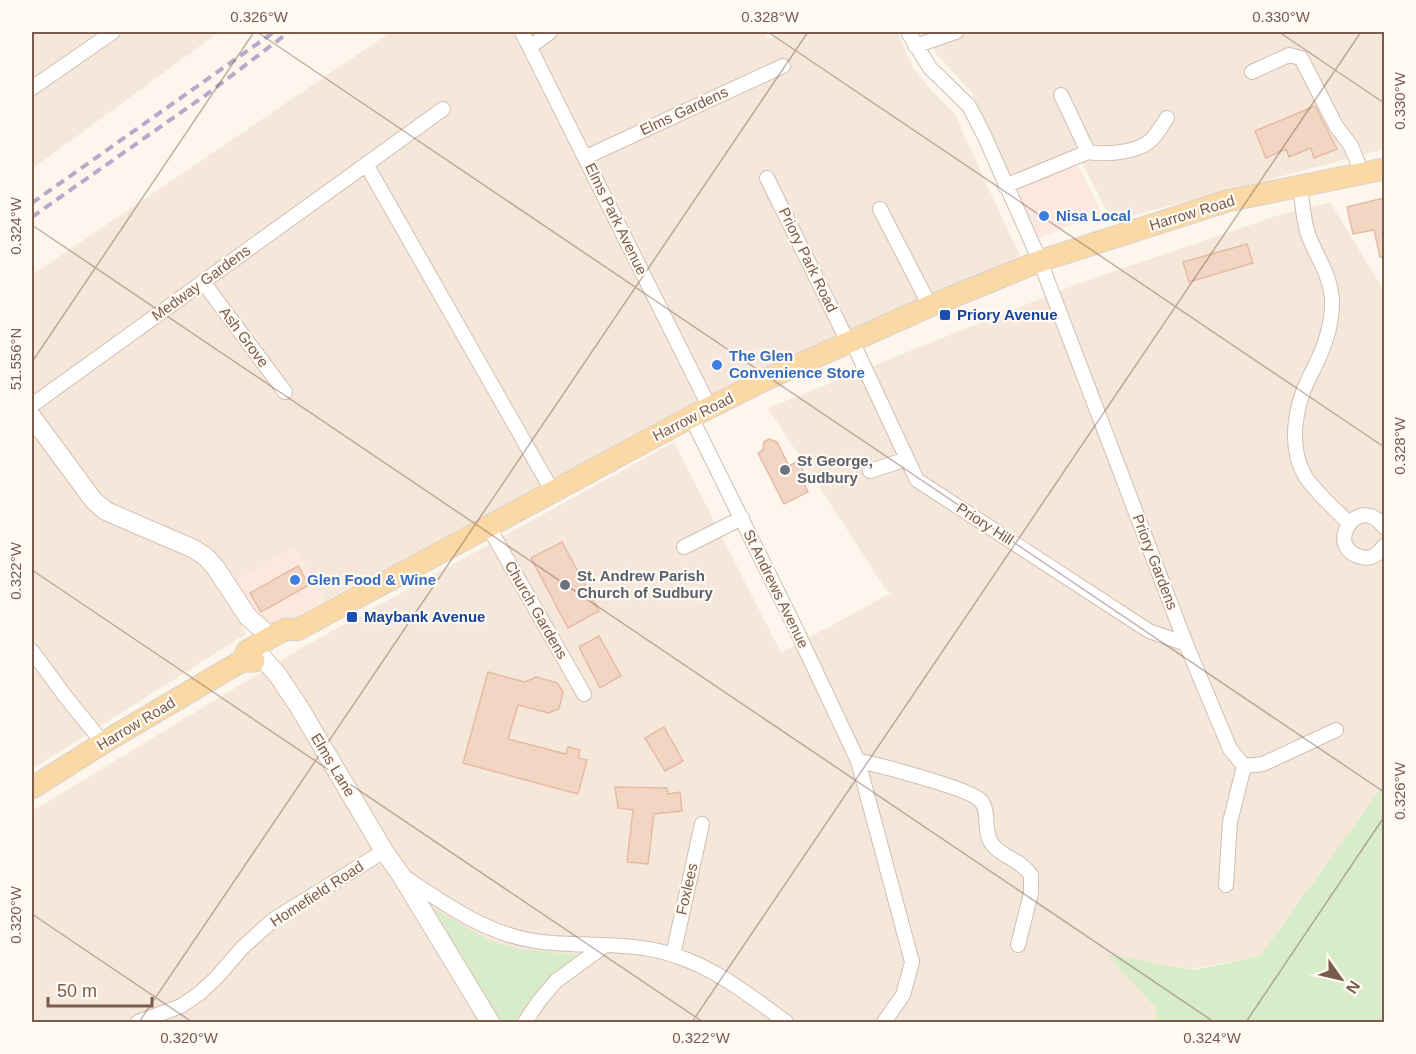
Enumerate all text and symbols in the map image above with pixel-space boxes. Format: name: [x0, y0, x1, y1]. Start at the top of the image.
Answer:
text: 0.326°W: [230, 8, 289, 25]
text: 0.328°W: [741, 8, 800, 25]
text: 0.330°W: [1252, 8, 1311, 25]
text: 0.330°W: [1391, 71, 1408, 130]
street label: Elms Gardens: [637, 83, 730, 138]
street label: Elms Park Avenue: [582, 160, 651, 277]
street label: Harrow Road: [1147, 191, 1237, 234]
text: 0.324°W: [7, 196, 24, 255]
street label: Priory Park Road: [776, 205, 841, 315]
place label: Nisa Local: [1056, 207, 1131, 224]
marker: Nisa Local: [1037, 209, 1051, 223]
street label: Medway Gardens: [148, 241, 253, 324]
street label: Ash Grove: [216, 303, 273, 370]
place label: Priory Avenue: [957, 306, 1058, 323]
marker: Priory Avenue: [938, 308, 952, 322]
text: 51.556°N: [7, 328, 24, 390]
place label: The Glen Convenience Store: [729, 347, 865, 381]
marker: The Glen Convenience Store: [710, 358, 724, 372]
street label: Harrow Road: [650, 389, 736, 444]
text: 0.328°W: [1391, 416, 1408, 475]
place label: St George, Sudbury: [797, 452, 873, 486]
marker: St George, Sudbury: [778, 463, 792, 477]
street label: Priory Hill: [954, 499, 1017, 548]
street label: Priory Gardens: [1129, 512, 1181, 612]
street label: St Andrews Avenue: [740, 527, 813, 651]
text: 0.322°W: [7, 541, 24, 600]
street label: Church Gardens: [502, 558, 571, 662]
place label: St. Andrew Parish Church of Sudbury: [577, 567, 713, 601]
place label: Glen Food & Wine: [307, 571, 436, 588]
marker: Glen Food & Wine: [288, 573, 302, 587]
marker: St. Andrew Parish Church of Sudbury: [558, 578, 572, 592]
place label: Maybank Avenue: [364, 608, 485, 625]
marker: Maybank Avenue: [345, 610, 359, 624]
street label: Harrow Road: [93, 694, 178, 754]
street label: Elms Lane: [308, 730, 359, 799]
text: 0.326°W: [1391, 761, 1408, 820]
street label: Homefield Road: [267, 857, 366, 930]
street label: Foxlees: [672, 861, 701, 916]
text: 0.320°W: [7, 885, 24, 944]
north arrow: [1311, 949, 1371, 1009]
scale bar: [48, 970, 152, 1008]
text: N: [1343, 978, 1363, 997]
text: 50 m: [57, 981, 97, 1001]
text: 0.320°W: [160, 1029, 219, 1046]
text: 0.322°W: [672, 1029, 731, 1046]
text: 0.324°W: [1183, 1029, 1242, 1046]

